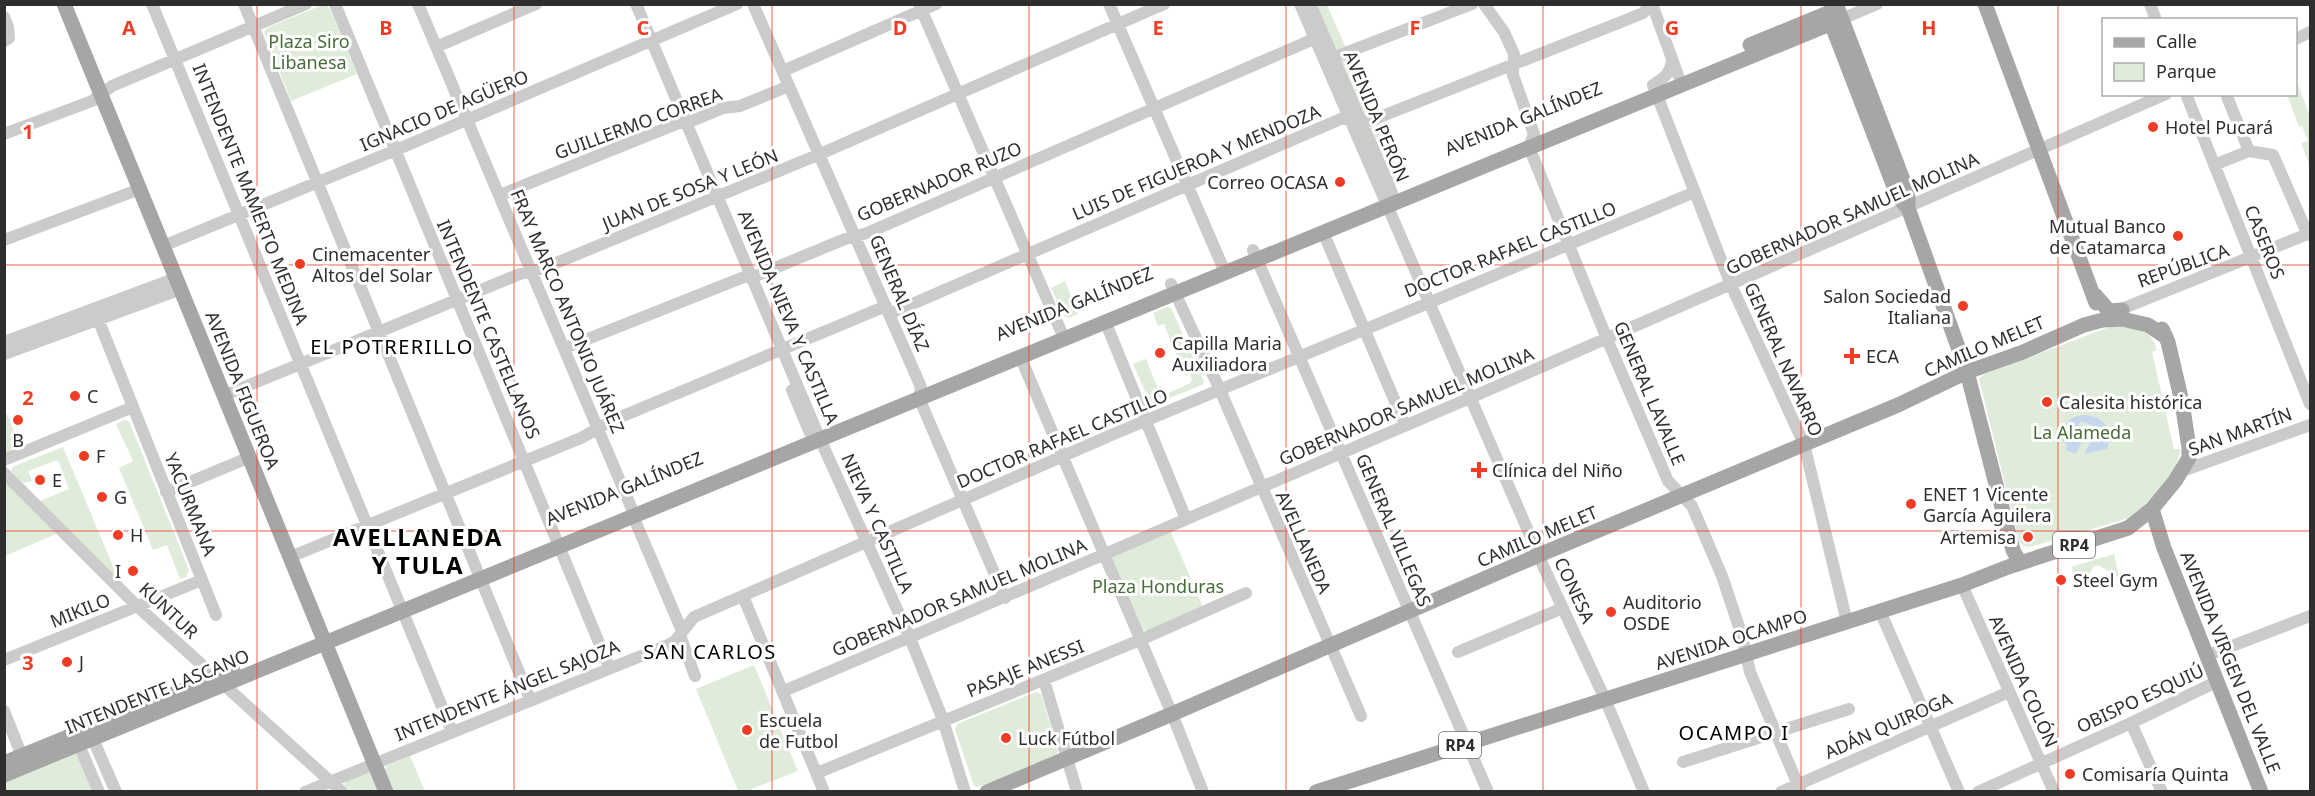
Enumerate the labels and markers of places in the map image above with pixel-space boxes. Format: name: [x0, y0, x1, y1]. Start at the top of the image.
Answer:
place label: Hotel Pucará: [2165, 115, 2273, 139]
marker: Hotel Pucará: [2146, 120, 2160, 134]
place label: Correo OCASA: [1207, 170, 1328, 194]
marker: Correo OCASA: [1333, 175, 1347, 189]
place label: Mutual Banco de Catamarca: [2049, 214, 2166, 259]
marker: Mutual Banco de Catamarca: [2171, 229, 2185, 243]
place label: Cinemacenter Altos del Solar: [312, 242, 433, 287]
marker: Cinemacenter Altos del Solar: [293, 257, 307, 271]
place label: Salon Sociedad Italiana: [1823, 284, 1951, 329]
marker: Salon Sociedad Italiana: [1956, 299, 1970, 313]
place label: Capilla Maria Auxiliadora: [1172, 331, 1282, 376]
place label: ECA: [1866, 344, 1899, 368]
marker: Capilla Maria Auxiliadora: [1153, 346, 1167, 360]
marker: ECA: [1843, 347, 1861, 365]
place label: C: [87, 384, 98, 408]
marker: C: [68, 389, 82, 403]
place label: Calesita histórica: [2059, 390, 2202, 414]
marker: Calesita histórica: [2040, 395, 2054, 409]
marker: B: [11, 413, 25, 427]
place label: B: [12, 428, 24, 452]
place label: F: [96, 444, 105, 468]
marker: F: [77, 449, 91, 463]
place label: Clínica del Niño: [1492, 458, 1623, 482]
marker: Clínica del Niño: [1470, 461, 1488, 479]
place label: E: [52, 468, 62, 492]
marker: E: [33, 473, 47, 487]
place label: ENET 1 Vicente García Aguilera: [1923, 482, 2052, 527]
place label: G: [114, 485, 127, 509]
marker: G: [95, 490, 109, 504]
marker: ENET 1 Vicente García Aguilera: [1904, 497, 1918, 511]
place label: H: [130, 523, 143, 547]
place label: Artemisa: [1940, 525, 2016, 549]
marker: H: [111, 528, 125, 542]
marker: Artemisa: [2021, 530, 2035, 544]
place label: I: [115, 559, 121, 583]
marker: I: [126, 564, 140, 578]
place label: Steel Gym: [2073, 568, 2158, 592]
marker: Steel Gym: [2054, 573, 2068, 587]
place label: Auditorio OSDE: [1623, 590, 1702, 635]
marker: Auditorio OSDE: [1604, 605, 1618, 619]
place label: J: [77, 650, 84, 674]
marker: J: [60, 655, 74, 669]
place label: Escuela de Futbol: [759, 708, 838, 753]
marker: Escuela de Futbol: [740, 723, 754, 737]
place label: Luck Fútbol: [1018, 726, 1115, 750]
marker: Luck Fútbol: [999, 731, 1013, 745]
place label: Comisaría Quinta: [2082, 762, 2229, 786]
marker: Comisaría Quinta: [2063, 767, 2077, 781]

